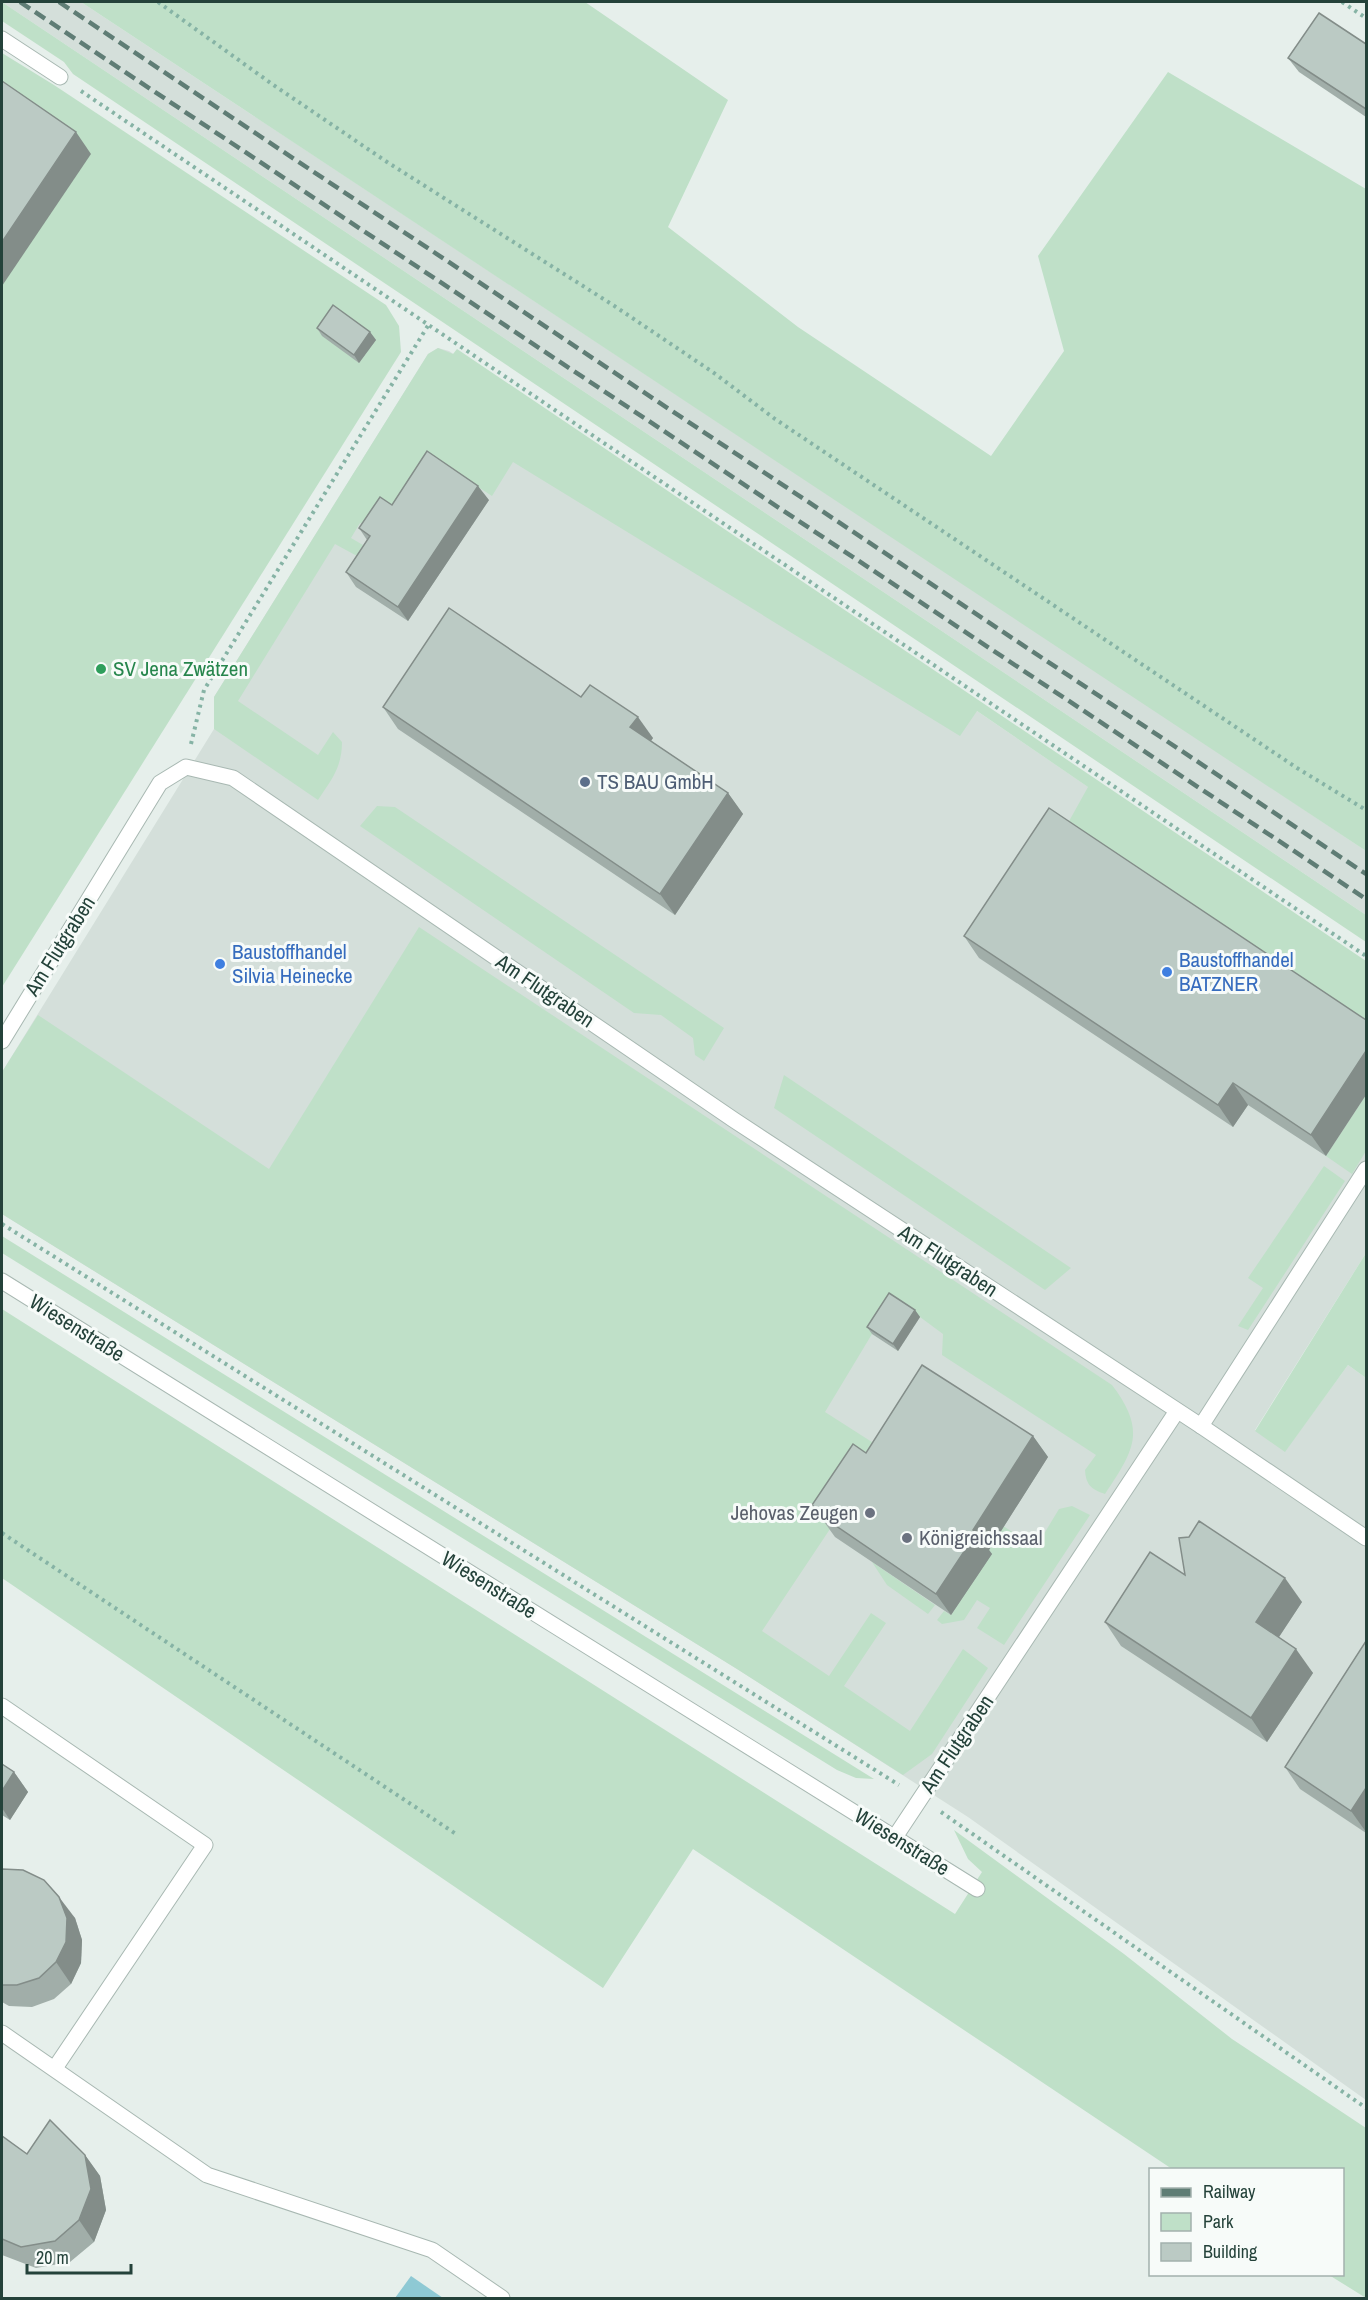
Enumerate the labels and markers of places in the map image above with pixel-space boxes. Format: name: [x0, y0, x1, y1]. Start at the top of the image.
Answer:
place label: SV Jena Zwätzen: [113, 654, 248, 683]
marker: SV Jena Zwätzen: [94, 662, 108, 676]
place label: TS BAU GmbH: [597, 767, 714, 796]
marker: TS BAU GmbH: [578, 775, 592, 789]
place label: Baustoffhandel Silvia Heinecke: [232, 937, 353, 990]
place label: Baustoffhandel BATZNER: [1179, 945, 1294, 998]
marker: Baustoffhandel Silvia Heinecke: [213, 957, 227, 971]
marker: Baustoffhandel BATZNER: [1160, 965, 1174, 979]
place label: Jehovas Zeugen: [731, 1498, 858, 1527]
marker: Jehovas Zeugen: [863, 1506, 877, 1520]
place label: Königreichssaal: [919, 1523, 1042, 1552]
marker: Königreichssaal: [900, 1531, 914, 1545]

